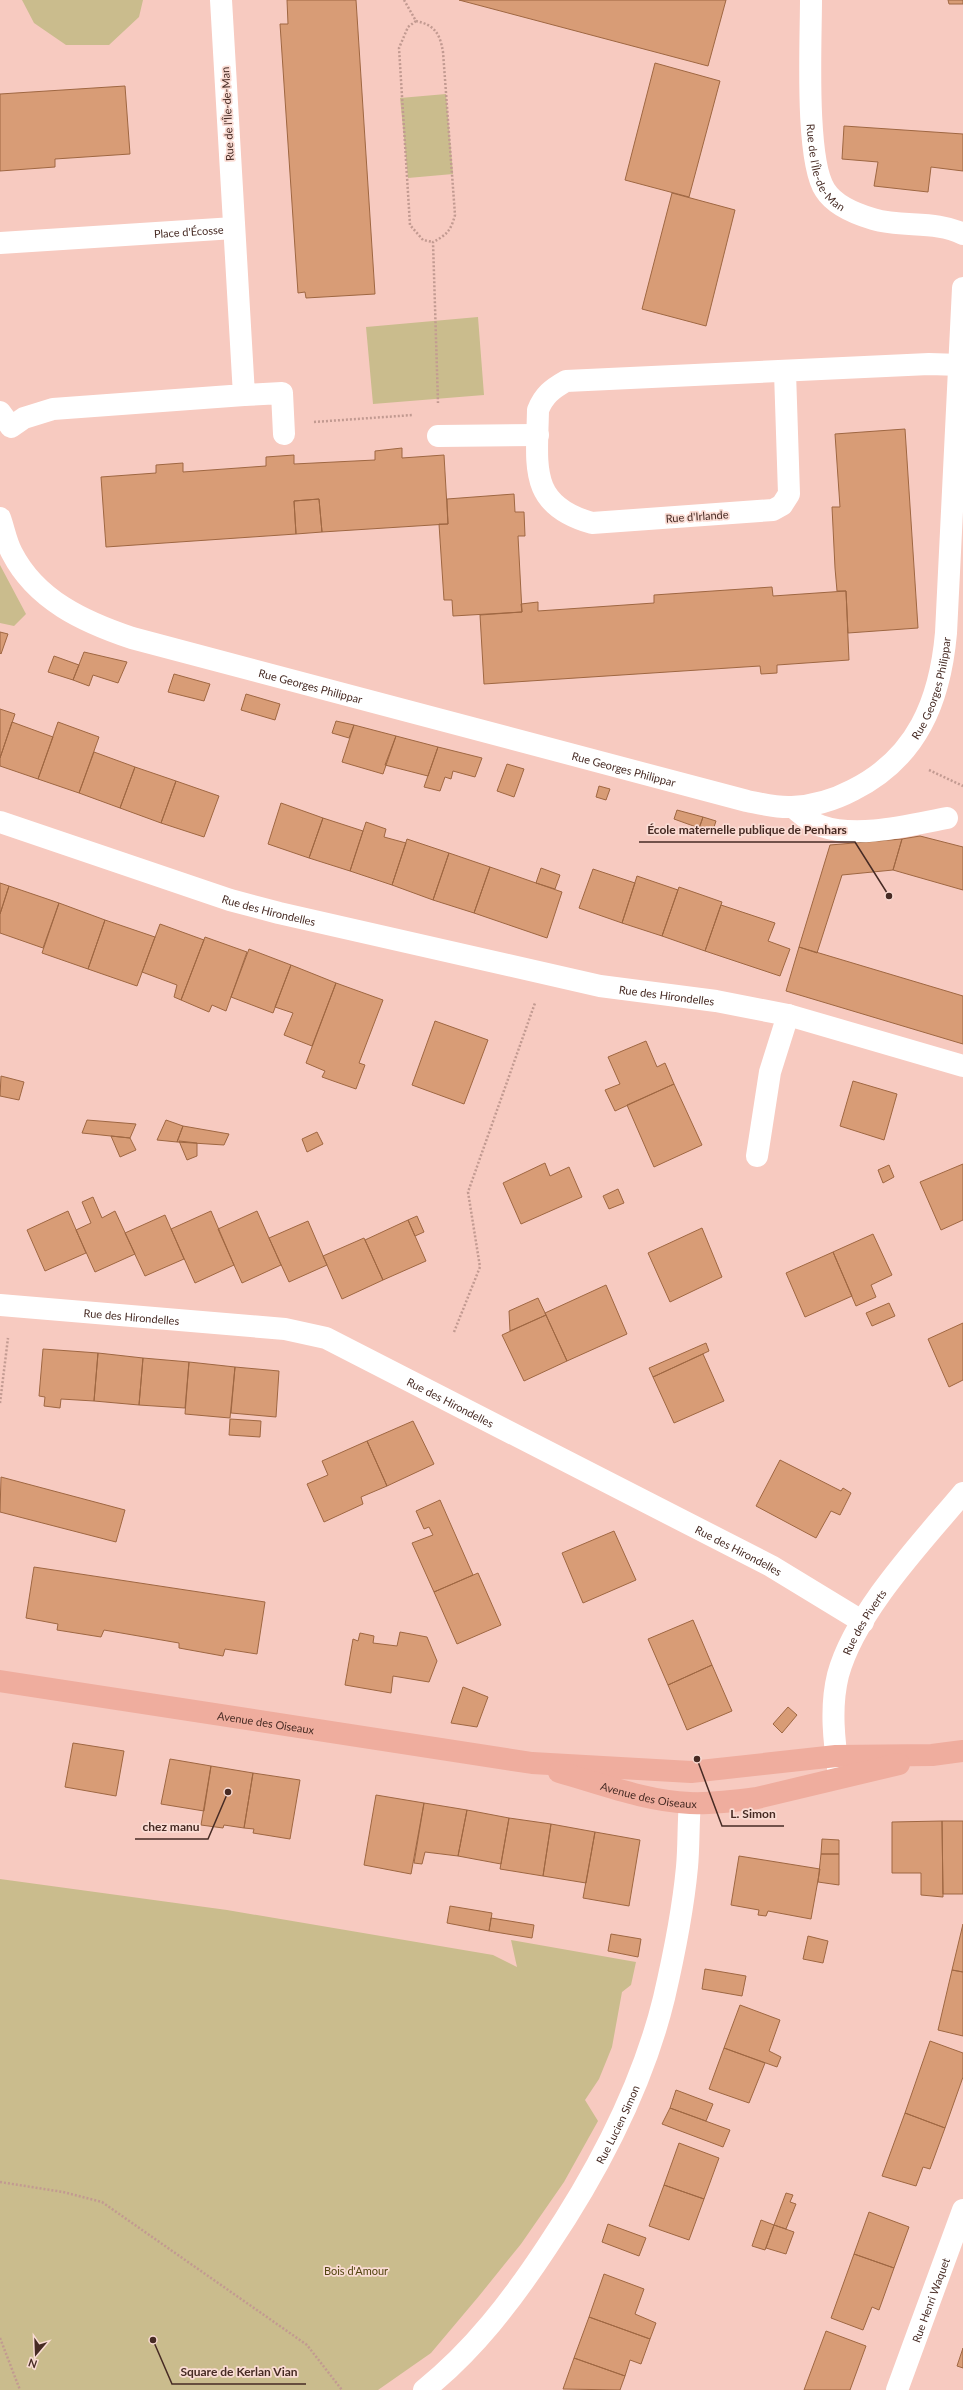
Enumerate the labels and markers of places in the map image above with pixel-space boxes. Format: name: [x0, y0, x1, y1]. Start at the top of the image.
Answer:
callout: École maternelle publique de Penhars: [639, 818, 855, 842]
callout: L. Simon: [722, 1802, 784, 1826]
callout: chez manu: [135, 1815, 208, 1839]
callout: Square de Kerlan Vian: [172, 2360, 306, 2384]

